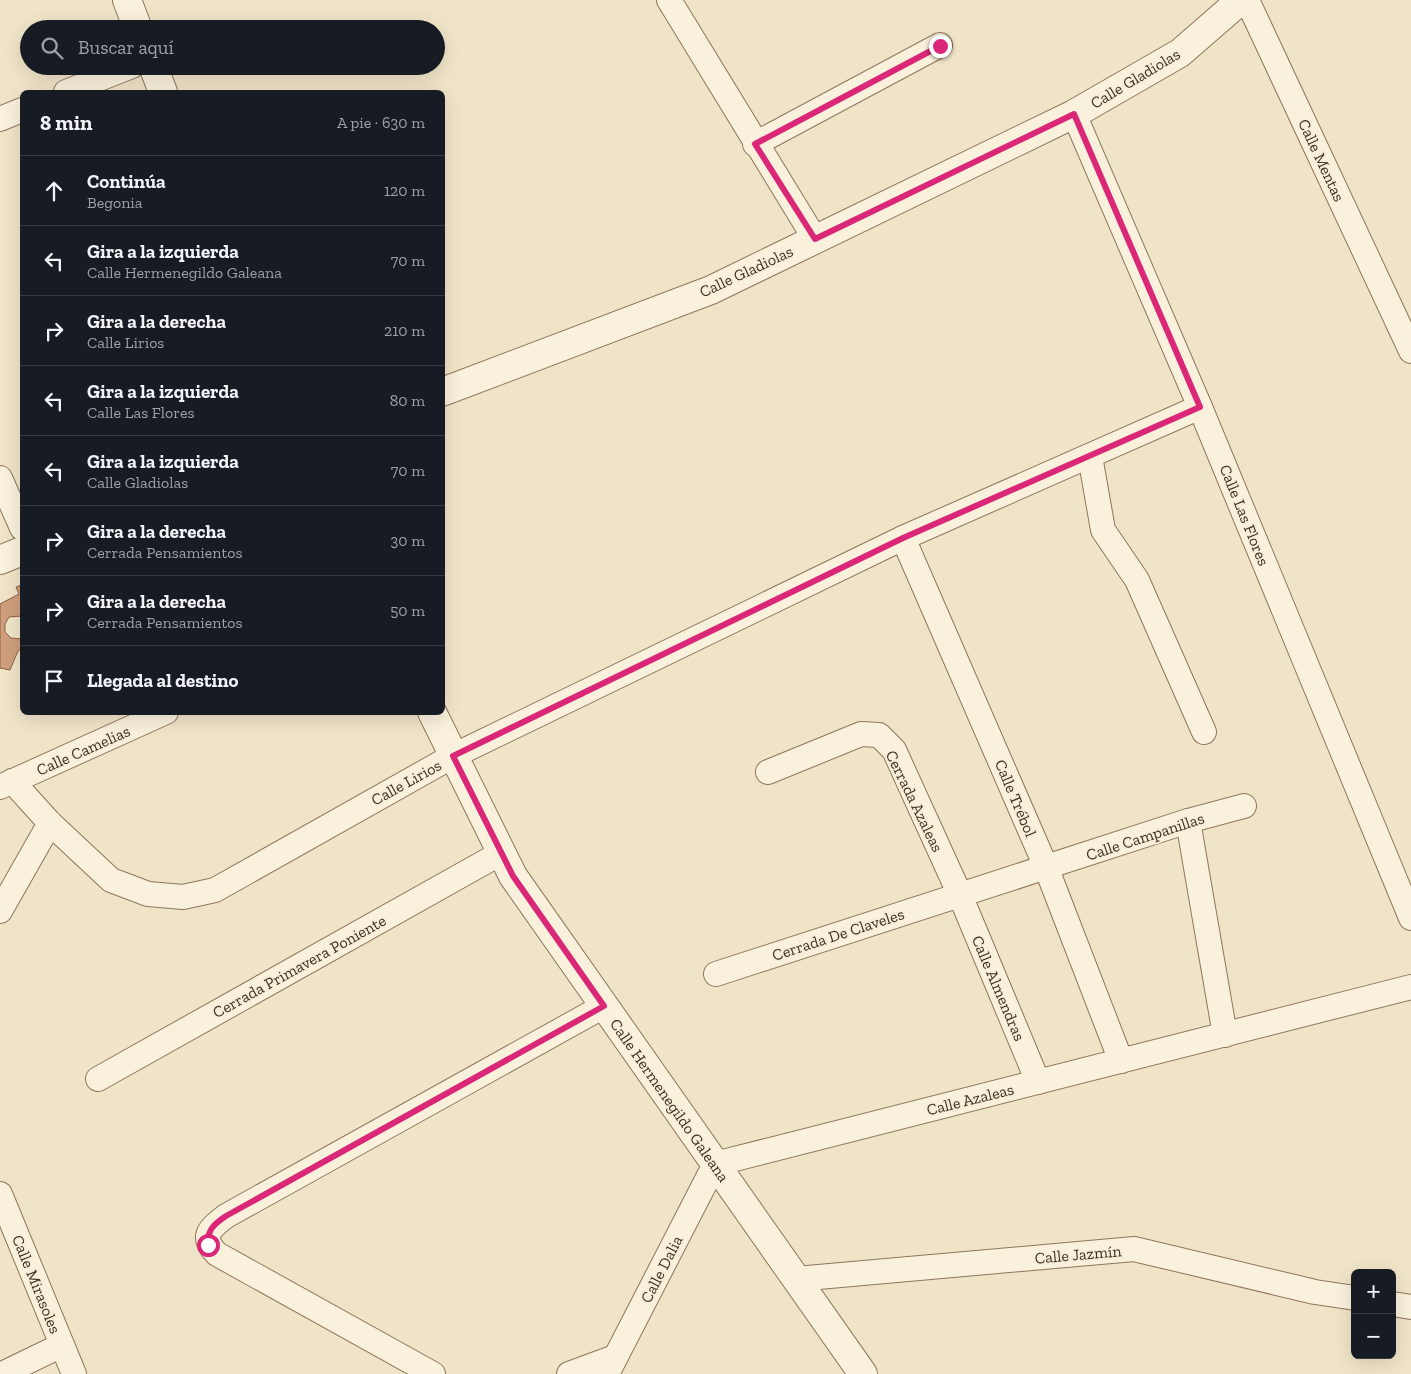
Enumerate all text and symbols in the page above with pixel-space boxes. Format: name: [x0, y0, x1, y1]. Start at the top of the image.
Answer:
search box: [20, 20, 445, 75]
icon: search: [38, 34, 66, 62]
route end: [929, 35, 952, 58]
text: Buscar aquí: [78, 36, 174, 59]
street label: Calle Gladiolas: [1087, 44, 1184, 113]
text: 8 min: [40, 110, 92, 135]
text: A pie · 630 m: [337, 113, 425, 132]
street label: Calle Mentas: [1294, 116, 1349, 204]
text: Continúa: [87, 170, 166, 193]
icon: ahead: [40, 177, 68, 205]
text: 120 m: [384, 181, 425, 200]
text: Begonia: [87, 193, 143, 212]
text: Gira a la izquierda: [87, 240, 239, 263]
street label: Calle Gladiolas: [696, 241, 796, 301]
icon: left: [40, 247, 68, 275]
text: 70 m: [391, 251, 425, 270]
text: Calle Hermenegildo Galeana: [87, 263, 282, 282]
text: Gira a la derecha: [87, 310, 226, 333]
icon: right: [40, 317, 68, 345]
text: 210 m: [384, 321, 425, 340]
text: Calle Lirios: [87, 333, 164, 352]
text: Gira a la izquierda: [87, 380, 239, 403]
icon: left: [40, 387, 68, 415]
text: 80 m: [390, 391, 425, 410]
text: Calle Las Flores: [87, 403, 194, 422]
text: Gira a la izquierda: [87, 450, 239, 473]
icon: left: [40, 457, 68, 485]
text: 70 m: [391, 461, 425, 480]
street label: Calle Las Flores: [1216, 462, 1273, 569]
text: Calle Gladiolas: [87, 473, 188, 492]
text: Gira a la derecha: [87, 520, 226, 543]
icon: right: [40, 527, 68, 555]
text: 30 m: [391, 531, 425, 550]
text: Cerrada Pensamientos: [87, 543, 243, 562]
text: Gira a la derecha: [87, 590, 226, 613]
icon: right: [40, 597, 68, 625]
text: 50 m: [390, 601, 425, 620]
text: Cerrada Pensamientos: [87, 613, 243, 632]
icon: arrive: [40, 667, 68, 695]
text: Llegada al destino: [87, 669, 238, 692]
street label: Calle Camelias: [33, 721, 133, 780]
street label: Cerrada Azaleas: [882, 747, 947, 855]
street label: Calle Lirios: [368, 755, 445, 809]
street label: Calle Trébol: [991, 757, 1040, 840]
street label: Calle Campanillas: [1084, 808, 1207, 865]
street label: Cerrada De Claveles: [770, 904, 907, 965]
street label: Cerrada Primavera Poniente: [209, 911, 389, 1022]
street label: Calle Almendras: [968, 933, 1029, 1044]
street label: Calle Hermenegildo Galeana: [606, 1015, 733, 1186]
street label: Calle Azaleas: [925, 1079, 1016, 1120]
street label: Calle Mirasoles: [8, 1232, 65, 1336]
street label: Calle Dalia: [636, 1232, 687, 1306]
route start: [197, 1234, 220, 1257]
street label: Calle Jazmín: [1034, 1241, 1123, 1268]
map controls: [1351, 1269, 1396, 1359]
button: +: [1351, 1269, 1396, 1314]
button: −: [1351, 1314, 1396, 1359]

